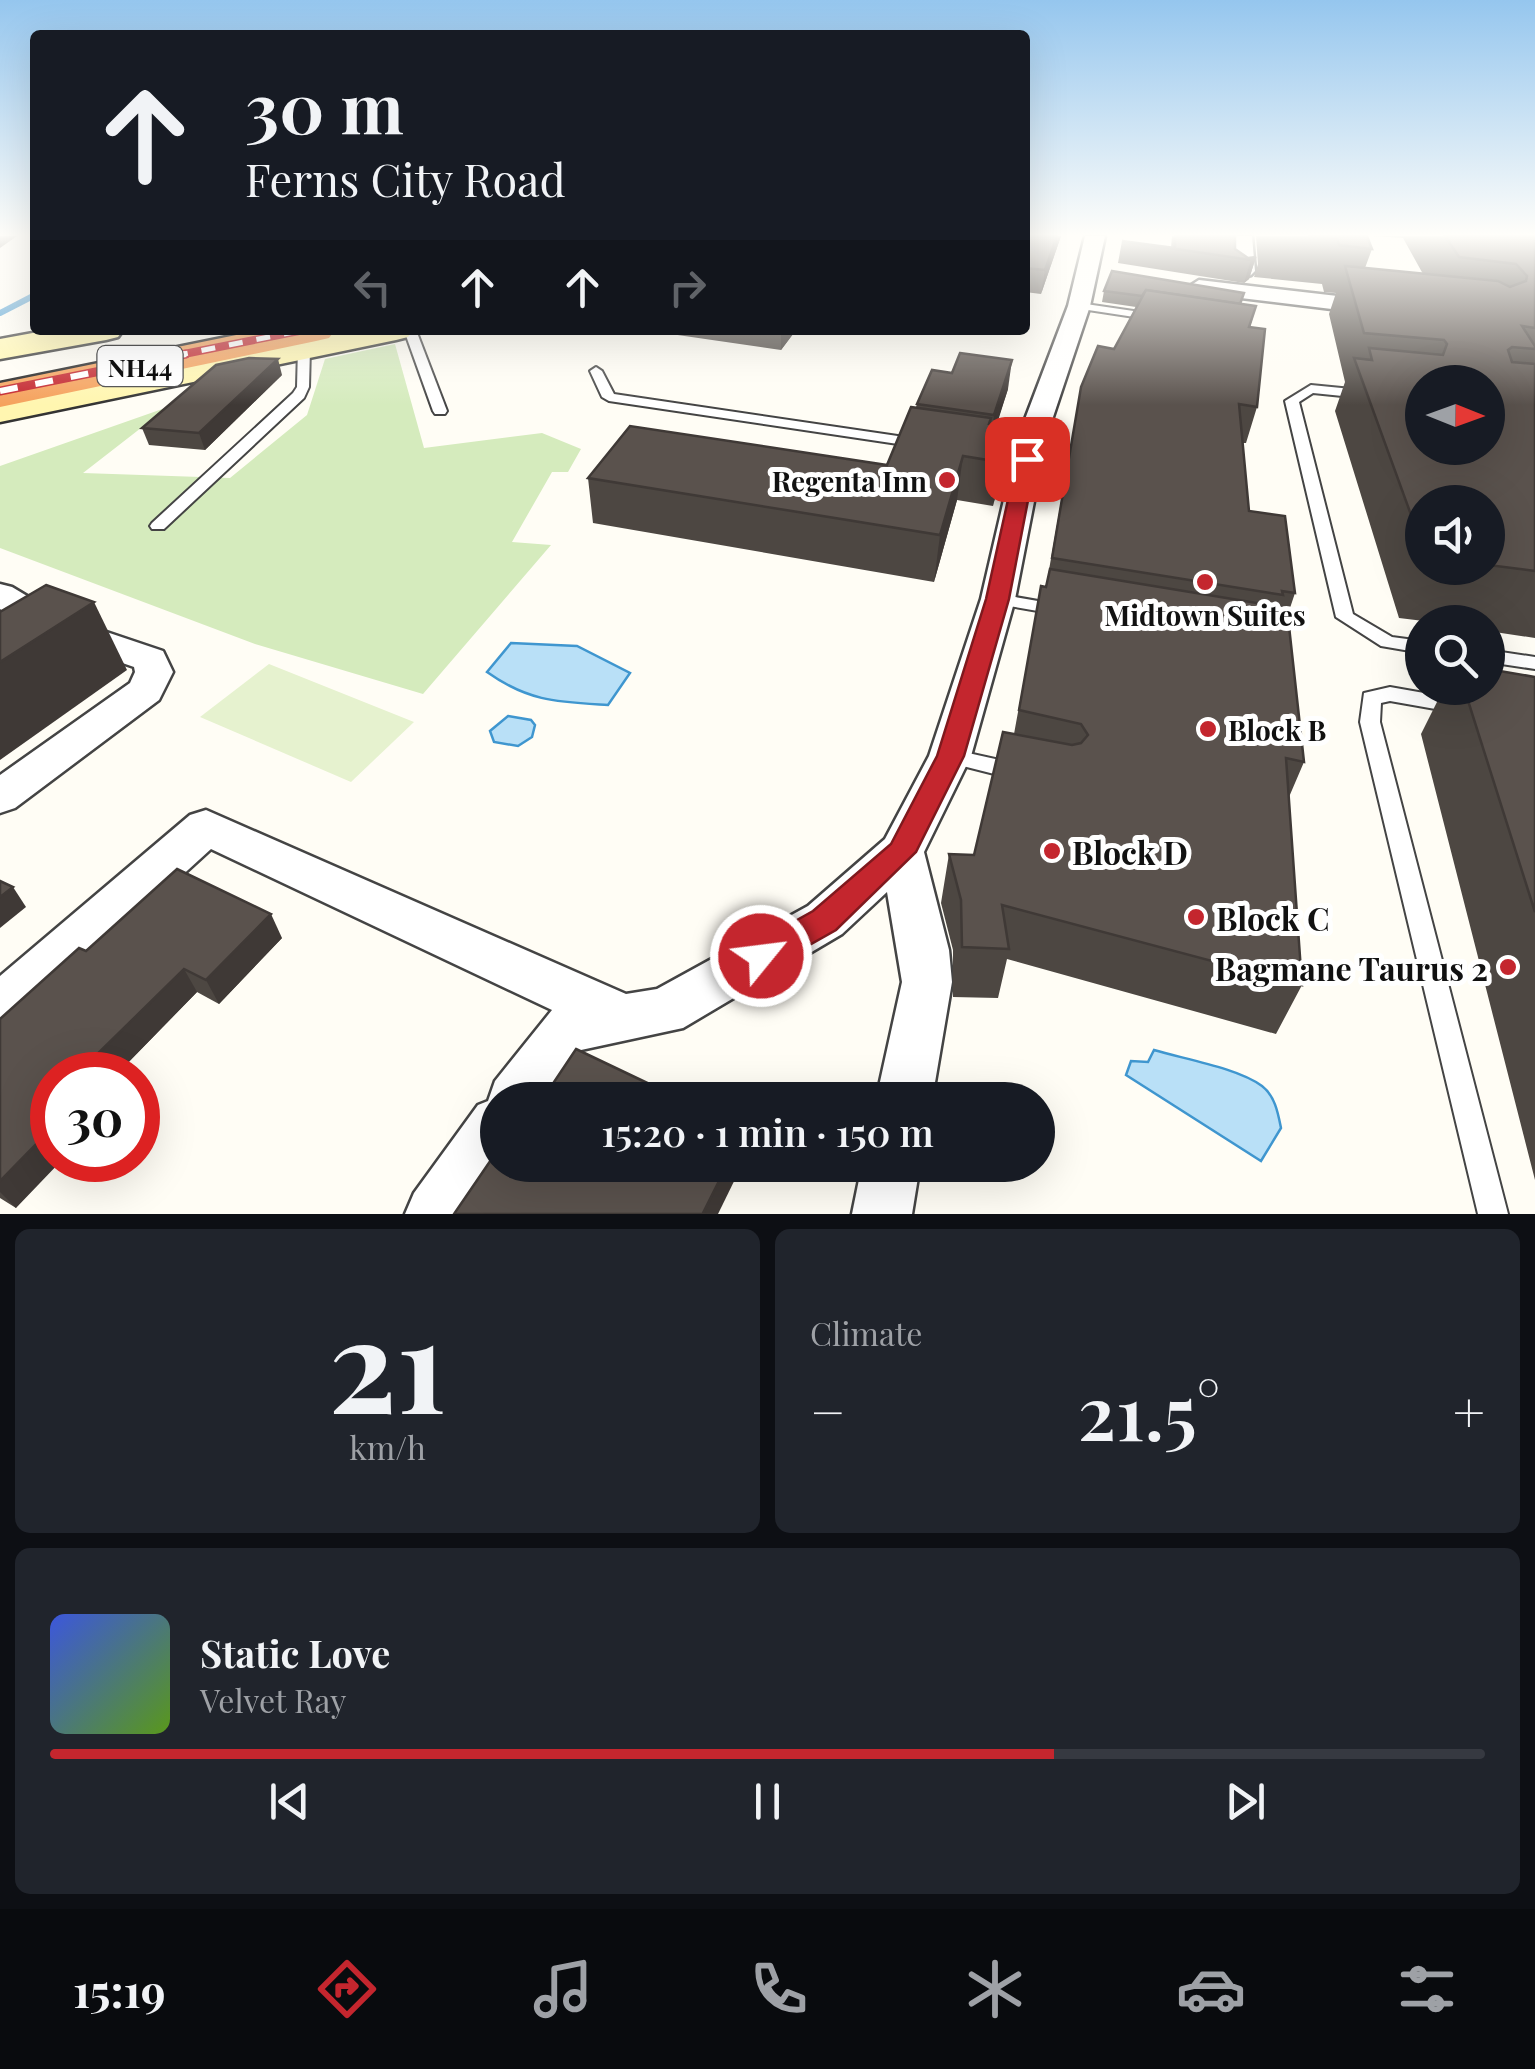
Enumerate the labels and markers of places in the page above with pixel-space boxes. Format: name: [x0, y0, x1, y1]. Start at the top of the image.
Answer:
pin: [985, 417, 1070, 502]
place label: Regenta Inn: [772, 462, 927, 499]
marker: Regenta Inn: [936, 469, 958, 491]
marker: Midtown Suites: [1194, 571, 1216, 593]
place label: Midtown Suites: [1104, 596, 1306, 633]
place label: Block B: [1228, 711, 1326, 748]
marker: Block B: [1197, 718, 1219, 740]
place label: Block D: [1072, 830, 1188, 873]
marker: Block D: [1041, 840, 1063, 862]
place label: Block C: [1216, 896, 1329, 939]
marker: Block C: [1185, 906, 1207, 928]
place label: Bagmane Taurus 2: [1215, 946, 1488, 989]
marker: Bagmane Taurus 2: [1497, 956, 1519, 978]

